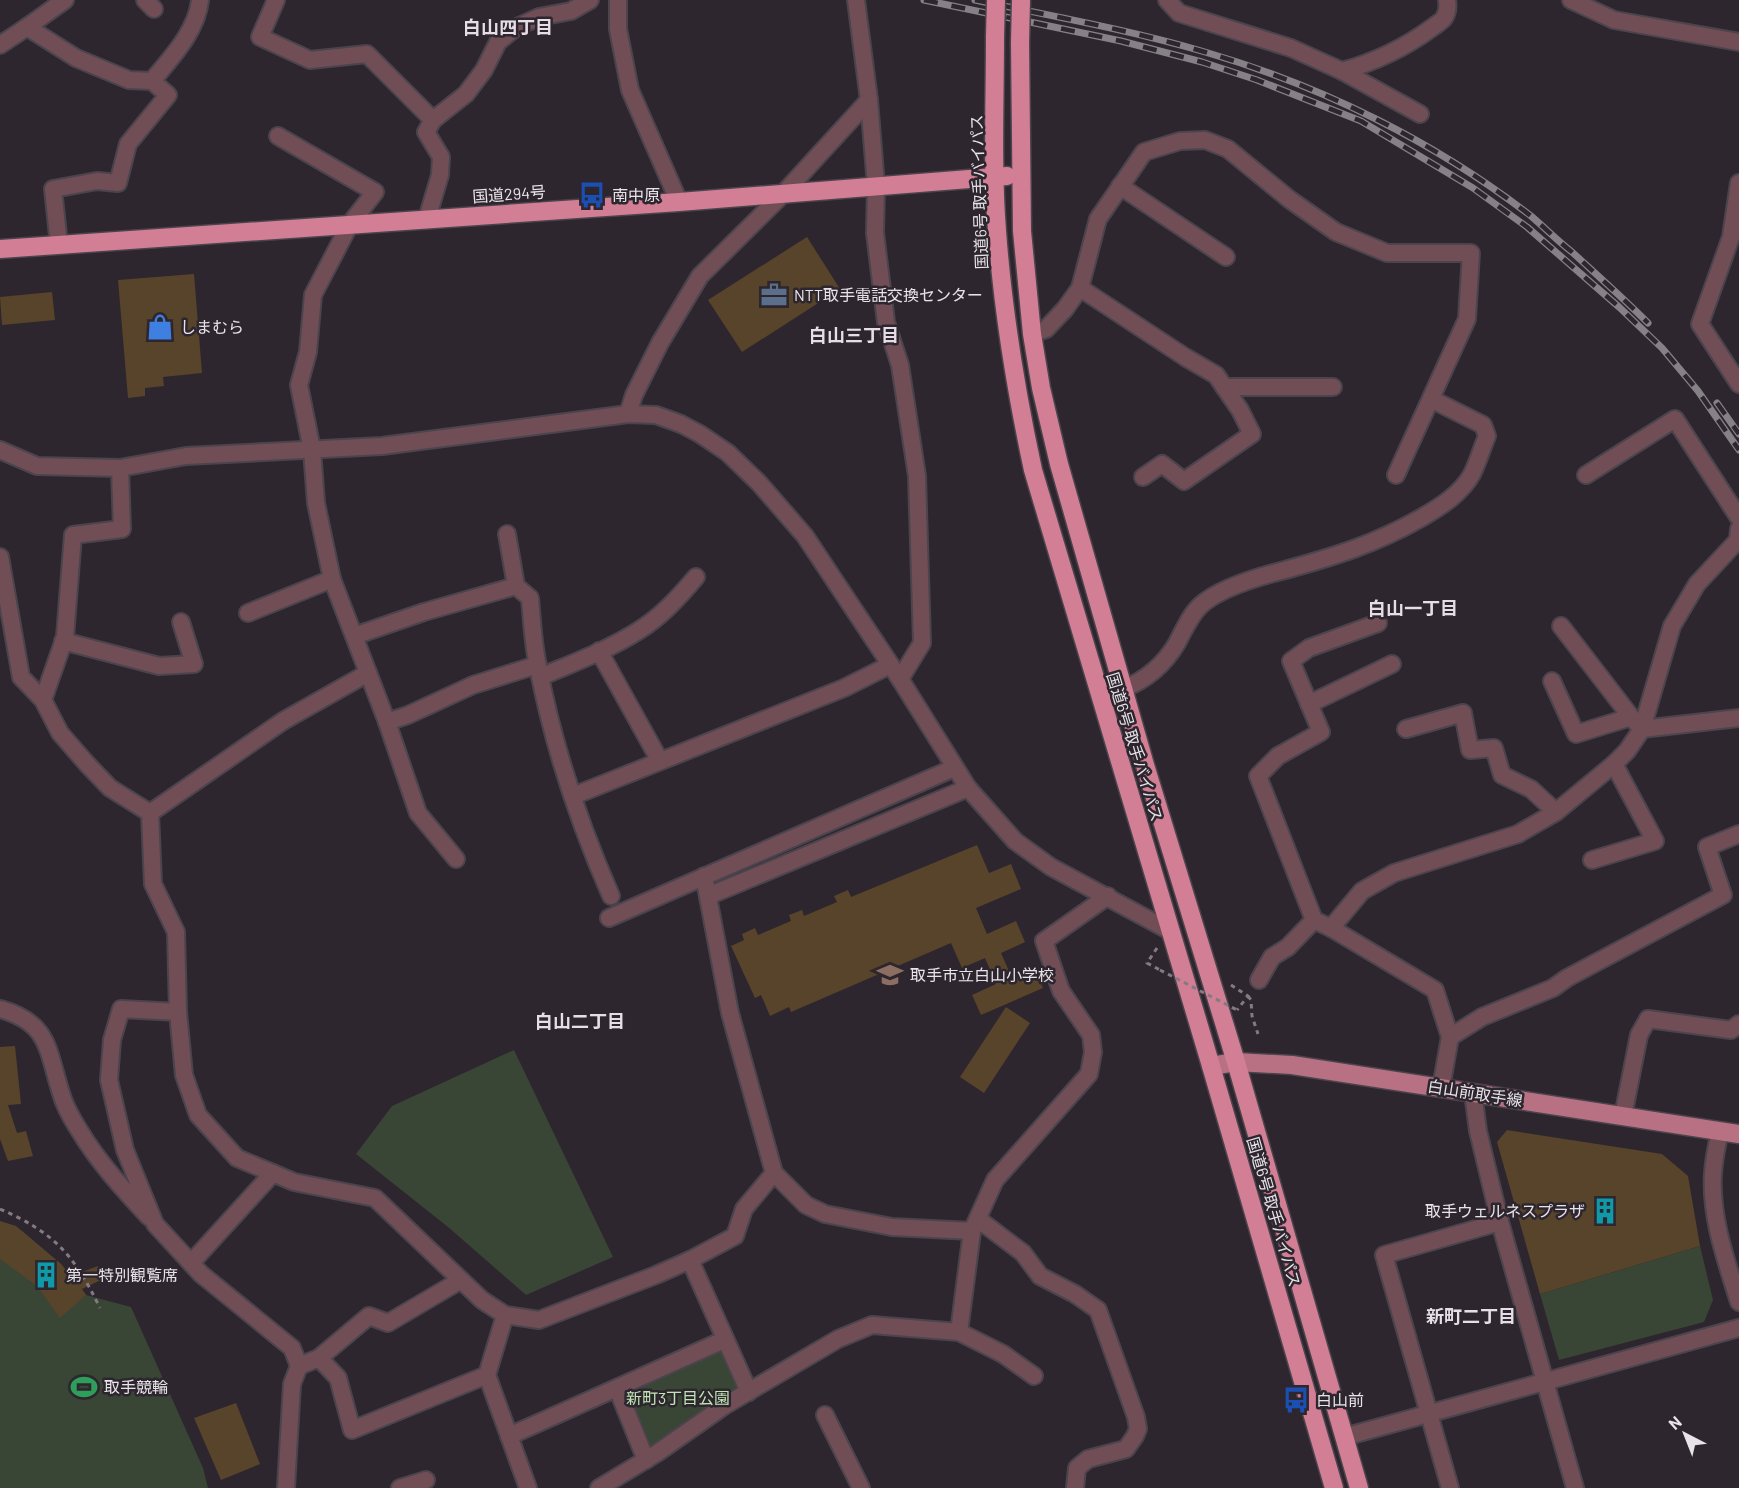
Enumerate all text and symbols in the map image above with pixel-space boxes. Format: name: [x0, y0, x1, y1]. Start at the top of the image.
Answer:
district label: 白山四丁目: [463, 16, 553, 38]
street label: 国道6号 取手バイパス: [966, 114, 991, 270]
bus stop icon: 南中原: [577, 180, 607, 210]
street label: 国道294号: [472, 181, 546, 206]
place label: 南中原: [612, 185, 660, 204]
office icon: NTT取手電話交換センター: [759, 280, 789, 310]
place label: NTT取手電話交換センター: [794, 285, 983, 304]
shop icon: しまむら: [145, 312, 175, 342]
place label: しまむら: [180, 317, 244, 336]
district label: 白山三丁目: [809, 324, 899, 346]
district label: 白山一丁目: [1368, 597, 1458, 619]
street label: 国道6号 取手バイパス: [1104, 670, 1167, 824]
school or university icon: 取手市立白山小学校: [875, 960, 905, 990]
place label: 取手市立白山小学校: [910, 965, 1054, 984]
district label: 白山二丁目: [535, 1010, 625, 1032]
street label: 白山前取手線: [1426, 1076, 1524, 1109]
street label: 国道6号 取手バイパス: [1244, 1135, 1305, 1289]
building icon: 取手ウェルネスプラザ: [1590, 1196, 1620, 1226]
place label: 取手ウェルネスプラザ: [1425, 1201, 1585, 1220]
building icon: 第一特別観覧席: [31, 1260, 61, 1290]
place label: 第一特別観覧席: [66, 1265, 178, 1284]
district label: 新町二丁目: [1426, 1305, 1516, 1327]
sports icon: 取手競輪: [69, 1372, 99, 1402]
place label: 取手競輪: [104, 1377, 168, 1396]
bus stop icon: 白山前: [1281, 1385, 1311, 1415]
park label: 新町3丁目公園: [626, 1388, 730, 1407]
place label: 白山前: [1316, 1390, 1364, 1409]
north arrow: [1655, 1404, 1715, 1464]
text: N: [1664, 1412, 1685, 1433]

